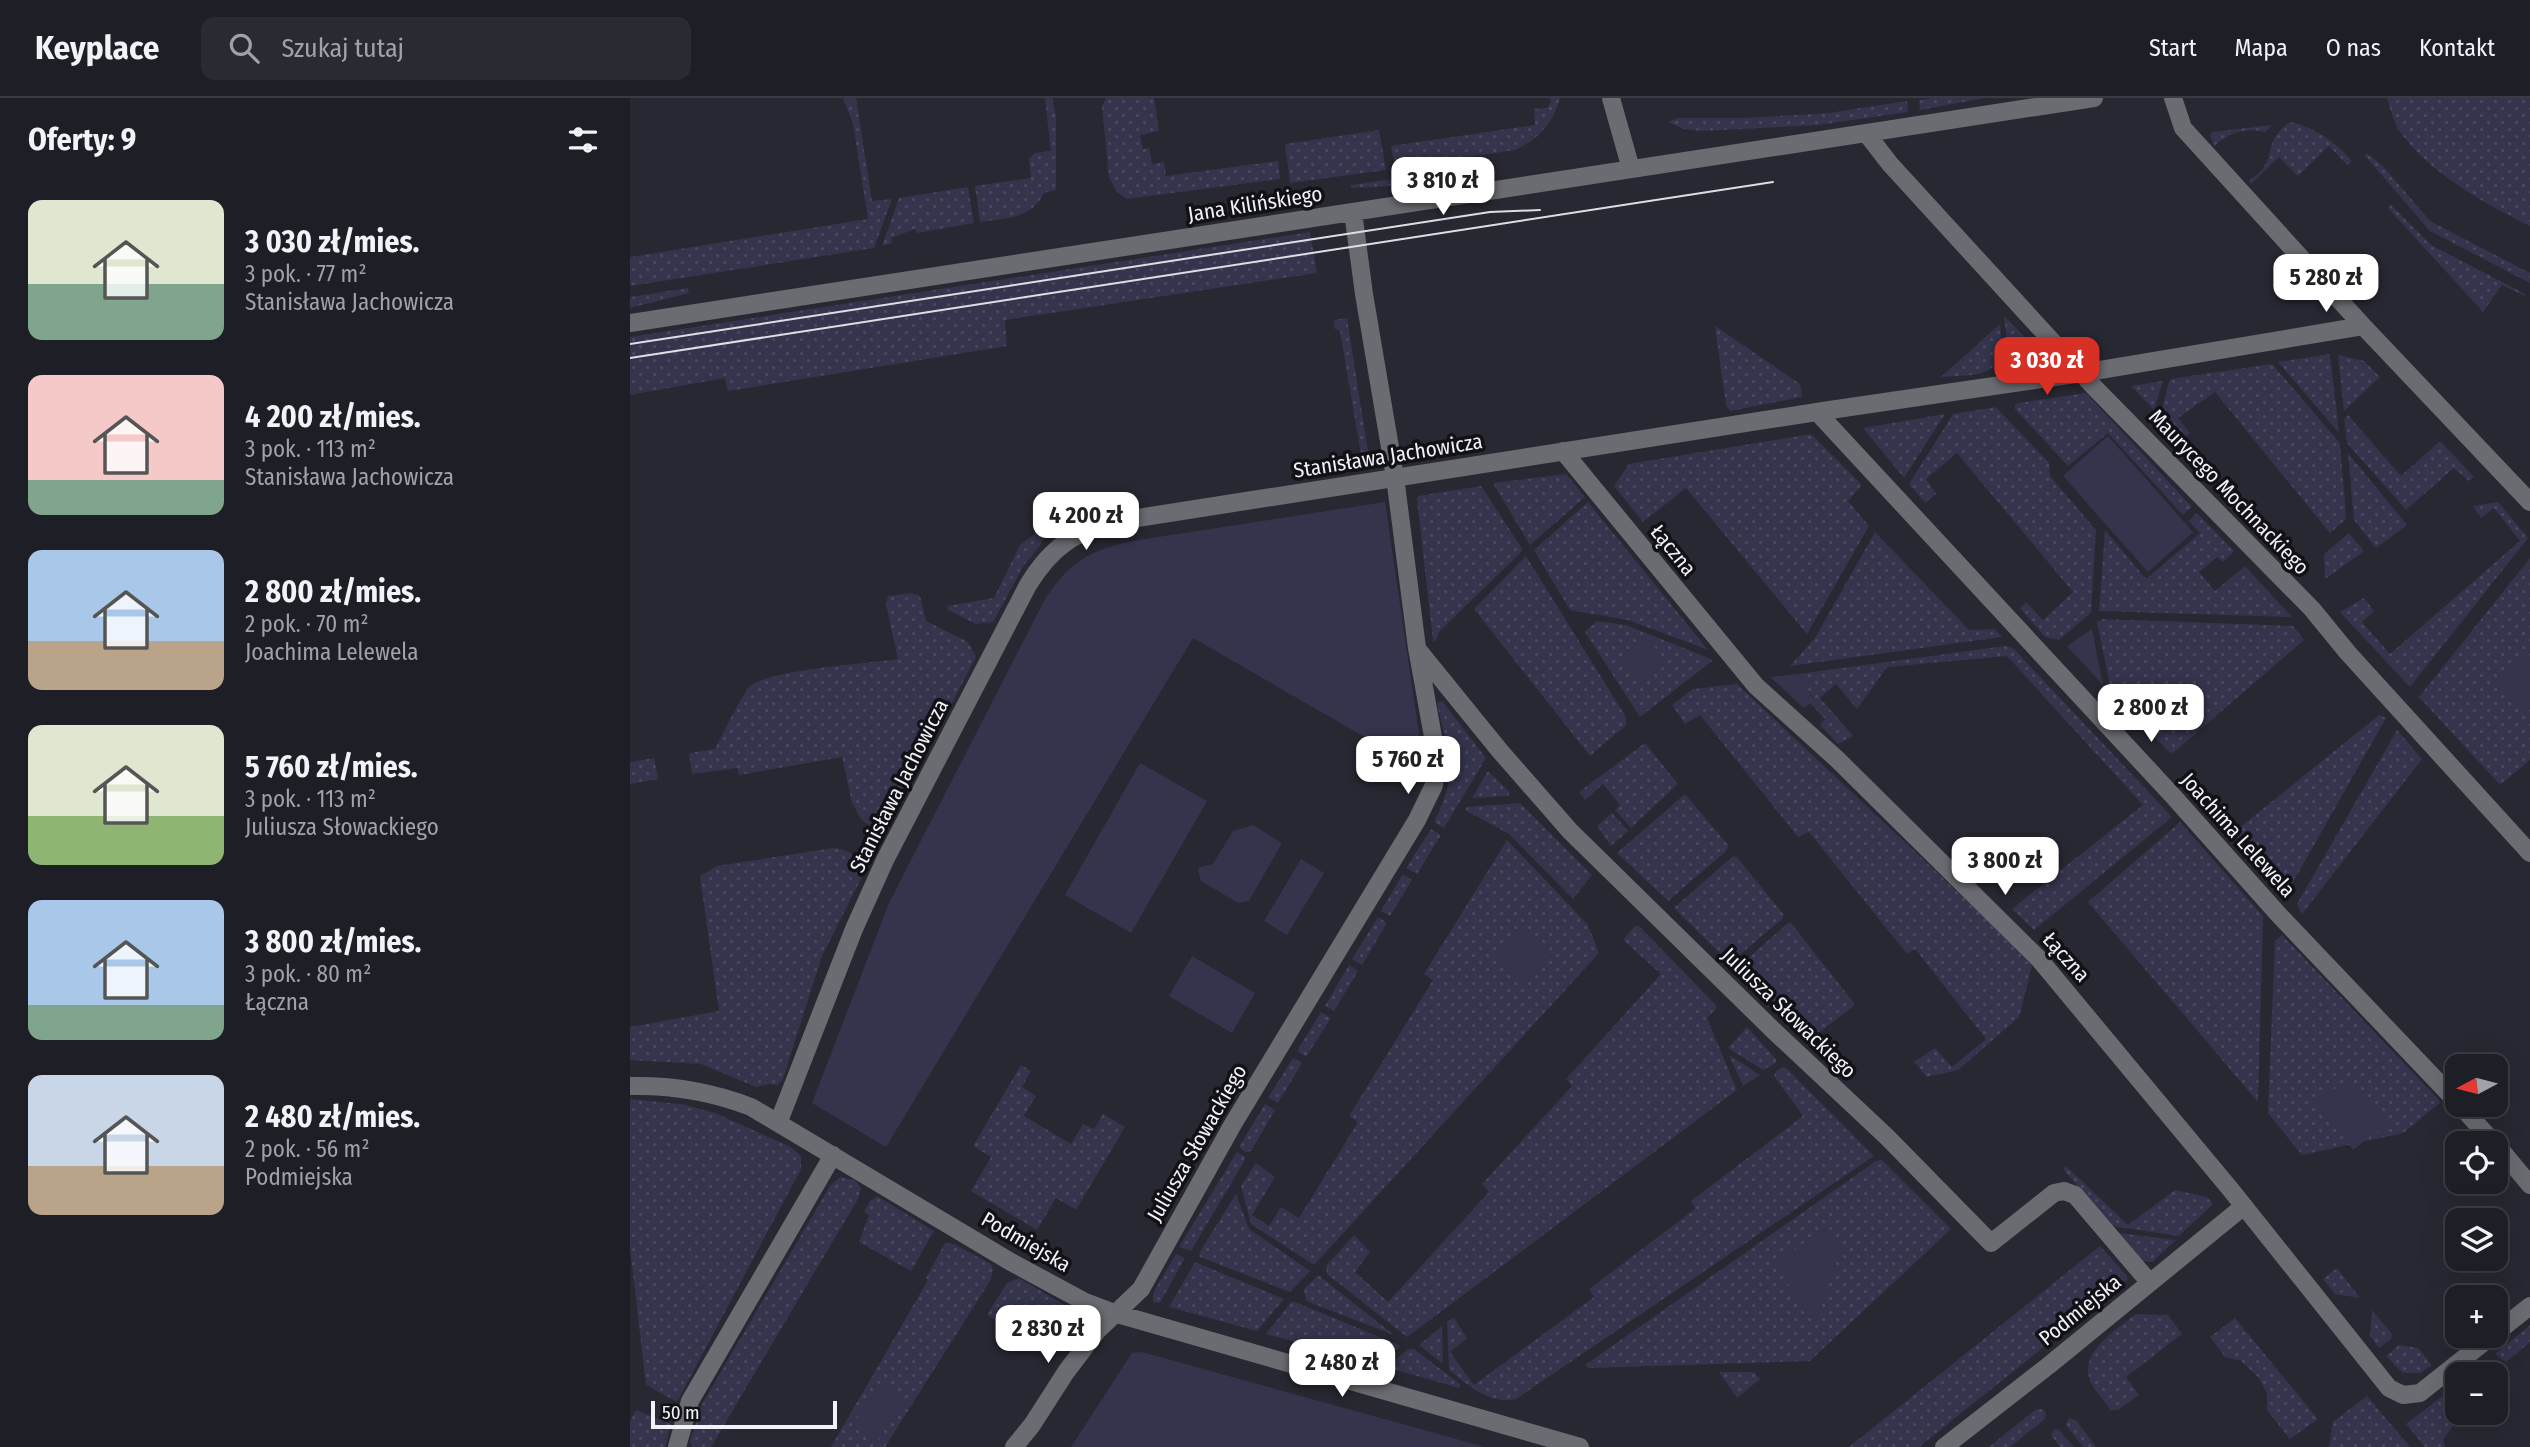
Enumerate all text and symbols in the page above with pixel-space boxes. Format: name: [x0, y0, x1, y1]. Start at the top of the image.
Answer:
search box: [201, 17, 691, 80]
text: Keyplace: [35, 28, 159, 68]
icon: search: [225, 29, 263, 67]
text: Szukaj tutaj: [281, 33, 404, 64]
text: Start: [2149, 34, 2197, 62]
text: Mapa: [2235, 34, 2288, 62]
text: O nas: [2326, 34, 2381, 62]
text: Kontakt: [2419, 34, 2495, 62]
icon: filters: [564, 121, 602, 159]
text: Oferty: 9: [28, 122, 136, 158]
pin: 3 810 zł: [1371, 158, 1515, 217]
text: 3 810 zł: [1407, 166, 1479, 194]
street label: Jana Kilińskiego: [1186, 181, 1324, 227]
text: 3 030 zł/mies.: [245, 224, 419, 260]
icon: home: [84, 228, 168, 312]
pin: 5 280 zł: [2254, 254, 2398, 314]
text: 3 pok. · 77 m²: [245, 260, 367, 288]
text: 5 280 zł: [2289, 263, 2363, 291]
text: Stanisława Jachowicza: [245, 288, 454, 316]
pin: 3 030 zł: [1975, 338, 2119, 397]
text: 3 030 zł: [2010, 346, 2084, 374]
text: 4 200 zł/mies.: [245, 399, 421, 435]
icon: home: [84, 403, 168, 487]
street label: Maurycego Mochnackiego: [2143, 404, 2315, 580]
street label: Stanisława Jachowicza: [1292, 428, 1484, 484]
text: 3 pok. · 113 m²: [245, 435, 376, 463]
text: Stanisława Jachowicza: [245, 463, 454, 491]
pin: 4 200 zł: [1014, 492, 1158, 552]
text: 4 200 zł: [1049, 501, 1123, 529]
street label: Łączna: [1644, 519, 1702, 581]
text: 2 800 zł/mies.: [245, 574, 421, 610]
icon: home: [84, 578, 168, 662]
text: 2 pok. · 70 m²: [245, 610, 369, 638]
text: Joachima Lelewela: [245, 638, 419, 666]
pin: 2 800 zł: [2079, 684, 2223, 744]
text: 2 800 zł: [2114, 693, 2188, 721]
street label: Stanisława Jachowicza: [844, 695, 954, 877]
pin: 5 760 zł: [1336, 736, 1480, 796]
text: 5 760 zł: [1372, 745, 1444, 773]
text: 5 760 zł/mies.: [245, 749, 418, 785]
icon: home: [84, 753, 168, 837]
street label: Joachima Lelewela: [2175, 767, 2301, 903]
text: 3 pok. · 113 m²: [245, 785, 376, 813]
text: Juliusza Słowackiego: [245, 813, 439, 841]
pin: 3 800 zł: [1933, 838, 2077, 897]
text: 3 800 zł: [1968, 846, 2042, 874]
text: 3 800 zł/mies.: [245, 924, 421, 960]
street label: Łączna: [2037, 927, 2095, 987]
icon: home: [84, 928, 168, 1012]
street label: Juliusza Słowackiego: [1716, 942, 1862, 1084]
text: 3 pok. · 80 m²: [245, 960, 371, 988]
text: Łączna: [245, 988, 309, 1016]
north arrow: [2445, 1054, 2508, 1116]
map controls: [2445, 1054, 2508, 1425]
street label: Juliusza Słowackiego: [1142, 1060, 1252, 1226]
text: 2 480 zł/mies.: [245, 1099, 420, 1135]
icon: home: [84, 1103, 168, 1187]
button: locate: [2445, 1131, 2508, 1194]
text: 2 pok. · 56 m²: [245, 1135, 370, 1163]
text: Podmiejska: [245, 1163, 353, 1191]
street label: Podmiejska: [977, 1206, 1075, 1278]
button: layers: [2445, 1208, 2508, 1271]
street label: Podmiejska: [2034, 1269, 2126, 1351]
button: +: [2445, 1285, 2508, 1348]
pin: 2 830 zł: [976, 1306, 1120, 1365]
text: 2 830 zł: [1012, 1314, 1084, 1342]
pin: 2 480 zł: [1270, 1340, 1414, 1399]
text: 2 480 zł: [1305, 1348, 1379, 1376]
button: −: [2445, 1362, 2508, 1425]
scale bar: [651, 1398, 836, 1430]
text: 50 m: [662, 1401, 700, 1424]

